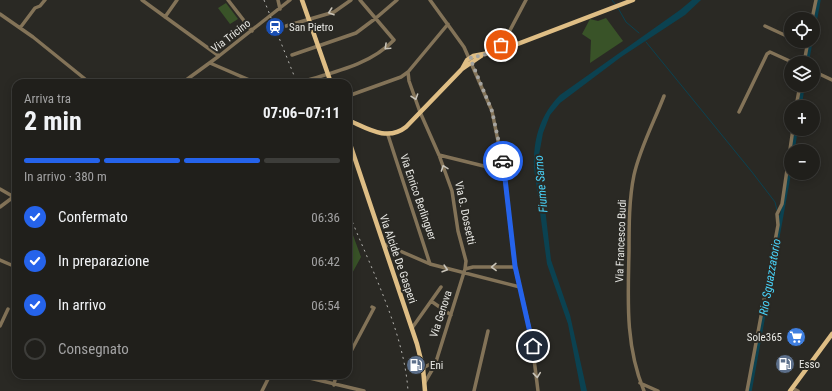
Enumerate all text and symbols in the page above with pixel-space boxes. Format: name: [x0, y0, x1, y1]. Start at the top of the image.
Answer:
one-way arrow: [328, 7, 335, 16]
map controls: [784, 12, 820, 180]
button: locate: [784, 12, 820, 48]
street label: Via Tricino: [209, 16, 253, 55]
station icon: San Pietro: [264, 16, 286, 38]
place label: San Pietro: [289, 21, 334, 34]
pin: [484, 28, 518, 62]
icon: bag: [490, 34, 512, 56]
one-way arrow: [384, 42, 391, 49]
button: layers: [784, 56, 820, 92]
text: Arriva tra: [24, 91, 71, 106]
one-way arrow: [410, 93, 418, 100]
button: +: [784, 100, 820, 136]
text: 07:06–07:11: [263, 104, 340, 122]
text: 2 min: [24, 106, 82, 136]
courier: [483, 141, 523, 181]
button: −: [784, 144, 820, 180]
icon: car: [492, 150, 514, 172]
street label: Via Enrico Berlinguer: [397, 152, 439, 242]
water label: Fiume Sarno: [532, 155, 550, 213]
one-way arrow: [441, 165, 449, 172]
text: In arrivo · 380 m: [24, 169, 107, 184]
street label: Via G. Dossetti: [452, 180, 478, 246]
street label: Via Francesco Budi: [613, 199, 629, 283]
icon: check: [24, 206, 46, 228]
text: Confermato: [58, 208, 128, 226]
text: 06:36: [311, 210, 340, 225]
street label: Via Alcide De Gasperi: [377, 213, 419, 305]
water label: Rio Sguazzatorio: [756, 238, 784, 316]
icon: check: [24, 250, 46, 272]
text: In preparazione: [58, 252, 149, 270]
text: 06:42: [311, 254, 340, 269]
one-way arrow: [491, 263, 497, 271]
one-way arrow: [442, 264, 449, 273]
street label: Via Genova: [427, 289, 455, 339]
icon: check: [24, 294, 46, 316]
text: In arrivo: [58, 296, 106, 314]
text: 06:54: [311, 298, 340, 313]
supermarket icon: Sole365: [785, 326, 807, 348]
pin: [516, 329, 550, 363]
place label: Sole365: [747, 331, 782, 344]
icon: home: [522, 335, 544, 357]
text: Consegnato: [58, 340, 129, 358]
fuel station icon: Esso: [774, 353, 796, 375]
fuel station icon: Eni: [405, 354, 427, 376]
place label: Esso: [799, 358, 821, 371]
place label: Eni: [430, 359, 443, 372]
one-way arrow: [532, 372, 541, 378]

